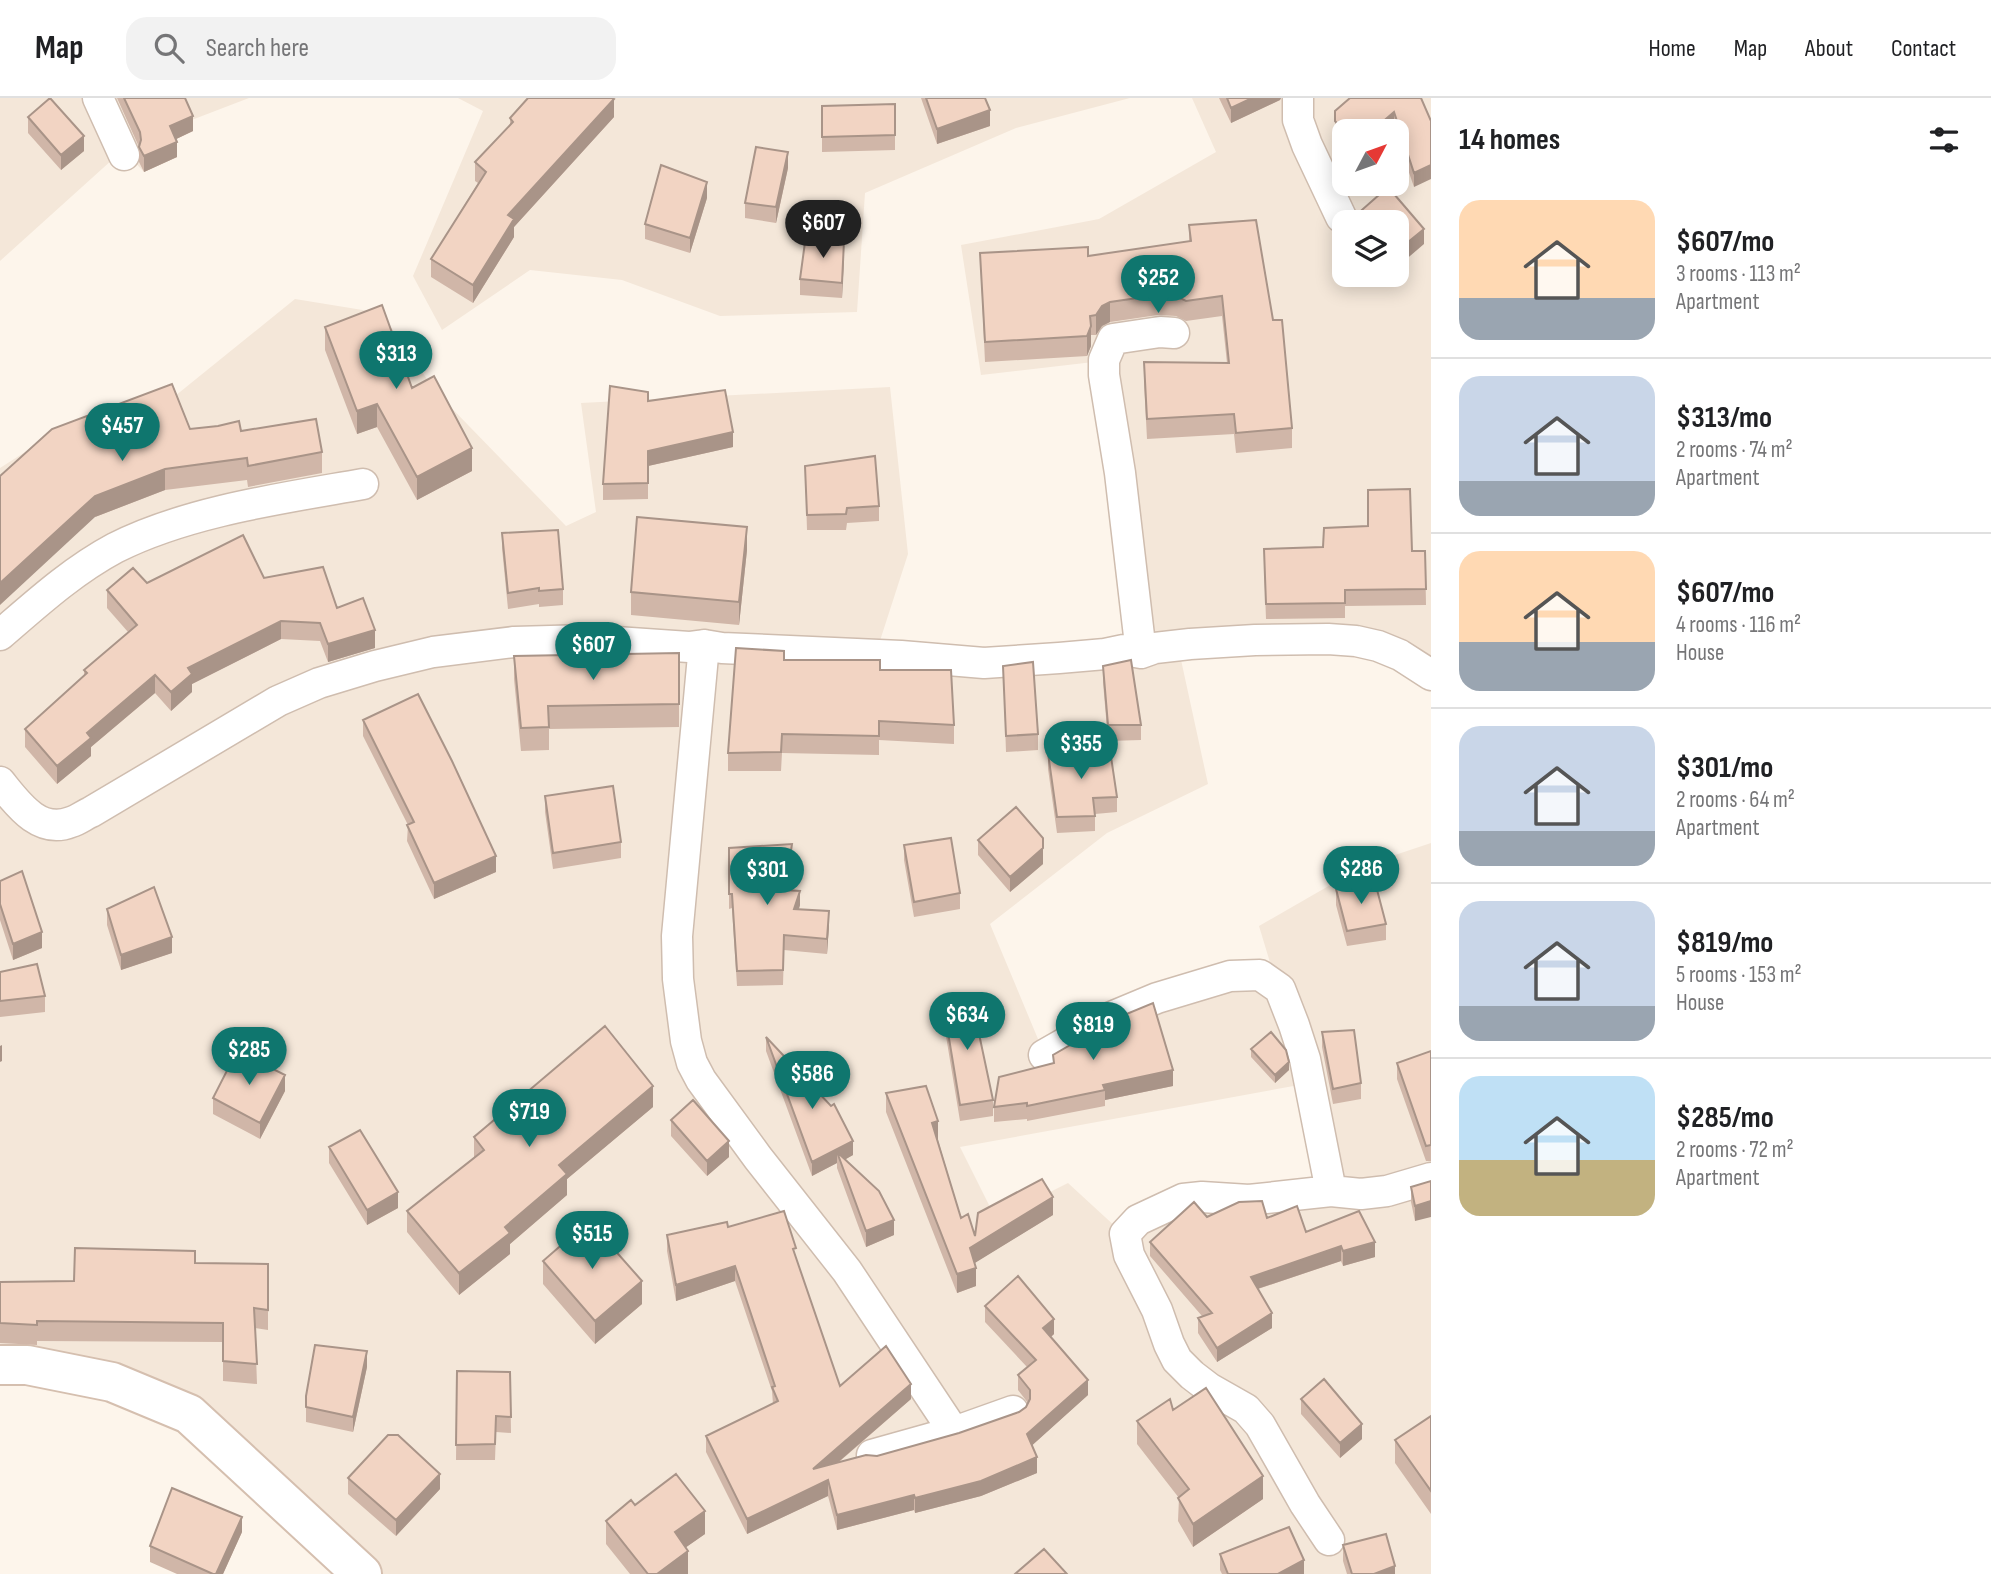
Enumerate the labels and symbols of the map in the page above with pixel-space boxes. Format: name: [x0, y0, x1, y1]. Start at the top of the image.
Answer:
north arrow: [1332, 119, 1409, 196]
pin: $607: [782, 200, 864, 260]
pin: $252: [1117, 256, 1199, 315]
pin: $313: [355, 331, 437, 391]
pin: $457: [81, 404, 163, 463]
pin: $607: [552, 622, 634, 682]
pin: $355: [1040, 722, 1122, 781]
pin: $286: [1320, 846, 1402, 906]
pin: $301: [726, 848, 808, 907]
pin: $634: [926, 992, 1008, 1052]
pin: $819: [1052, 1002, 1134, 1062]
pin: $285: [208, 1028, 290, 1087]
pin: $586: [771, 1052, 853, 1111]
pin: $719: [488, 1090, 570, 1149]
pin: $515: [551, 1212, 633, 1271]

